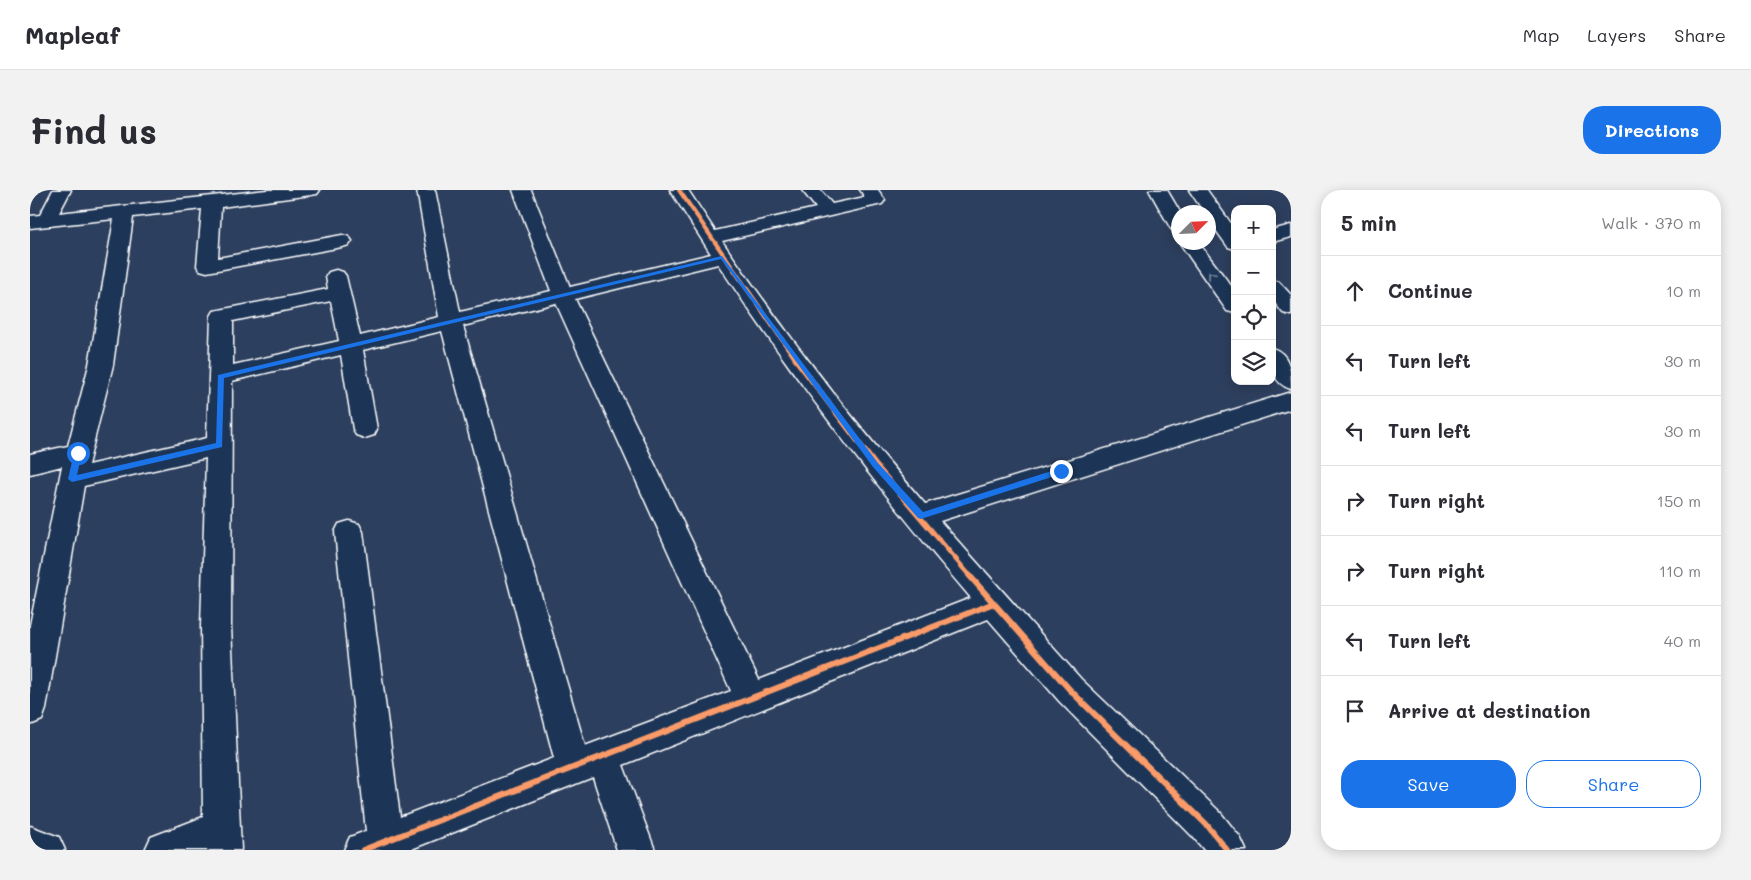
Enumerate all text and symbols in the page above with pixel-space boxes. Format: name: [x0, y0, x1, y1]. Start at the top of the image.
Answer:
text: Mapleaf: [25, 19, 120, 50]
text: Map: [1523, 23, 1559, 47]
text: Layers: [1587, 23, 1646, 47]
text: Share: [1674, 23, 1726, 47]
button: Directions: [1583, 106, 1721, 154]
text: Find us: [30, 107, 157, 153]
north arrow: [1171, 205, 1216, 250]
map controls: [1231, 205, 1276, 385]
button: +: [1231, 205, 1276, 250]
text: 5 min: [1341, 209, 1397, 236]
text: Walk · 370 m: [1601, 212, 1701, 233]
button: −: [1231, 250, 1276, 295]
one-way arrow: [1208, 271, 1217, 281]
icon: ahead: [1341, 277, 1369, 305]
text: Continue: [1388, 278, 1473, 303]
text: 10 m: [1666, 280, 1701, 301]
button: locate: [1231, 295, 1276, 340]
button: layers: [1231, 340, 1276, 385]
icon: left: [1341, 347, 1369, 375]
text: Turn left: [1388, 348, 1471, 373]
text: 30 m: [1664, 350, 1701, 371]
icon: left: [1341, 417, 1369, 445]
text: Turn left: [1388, 418, 1471, 443]
text: 30 m: [1664, 420, 1701, 441]
route start: [67, 442, 90, 465]
route end: [1050, 460, 1073, 483]
icon: right: [1341, 487, 1369, 515]
text: Turn right: [1388, 488, 1485, 513]
text: 150 m: [1657, 490, 1701, 511]
icon: right: [1341, 557, 1369, 585]
text: Turn right: [1388, 558, 1485, 583]
text: 110 m: [1659, 560, 1701, 581]
icon: left: [1341, 627, 1369, 655]
text: Turn left: [1388, 628, 1471, 653]
text: 40 m: [1664, 630, 1701, 651]
icon: arrive: [1341, 697, 1369, 725]
text: Arrive at destination: [1388, 698, 1591, 723]
button: Save: [1341, 760, 1516, 808]
button: Share: [1526, 760, 1701, 808]

